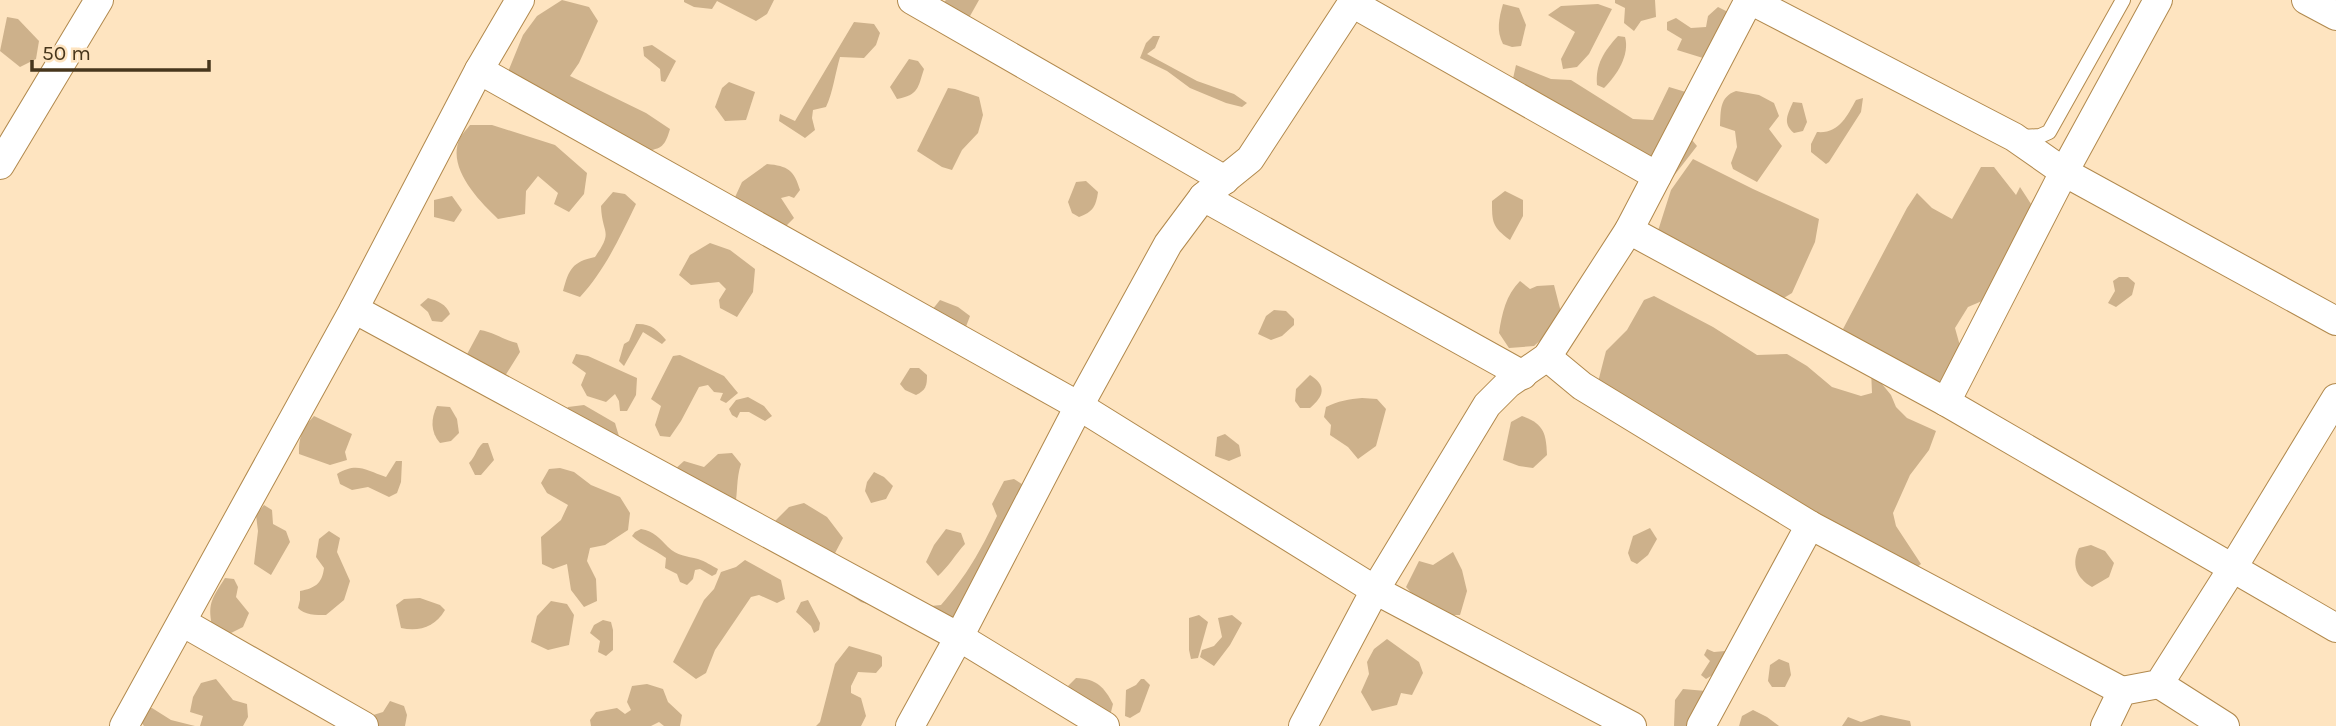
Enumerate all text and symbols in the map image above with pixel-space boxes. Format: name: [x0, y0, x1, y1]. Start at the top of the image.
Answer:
scale bar: [32, 28, 208, 72]
text: 50 m: [42, 41, 91, 65]

